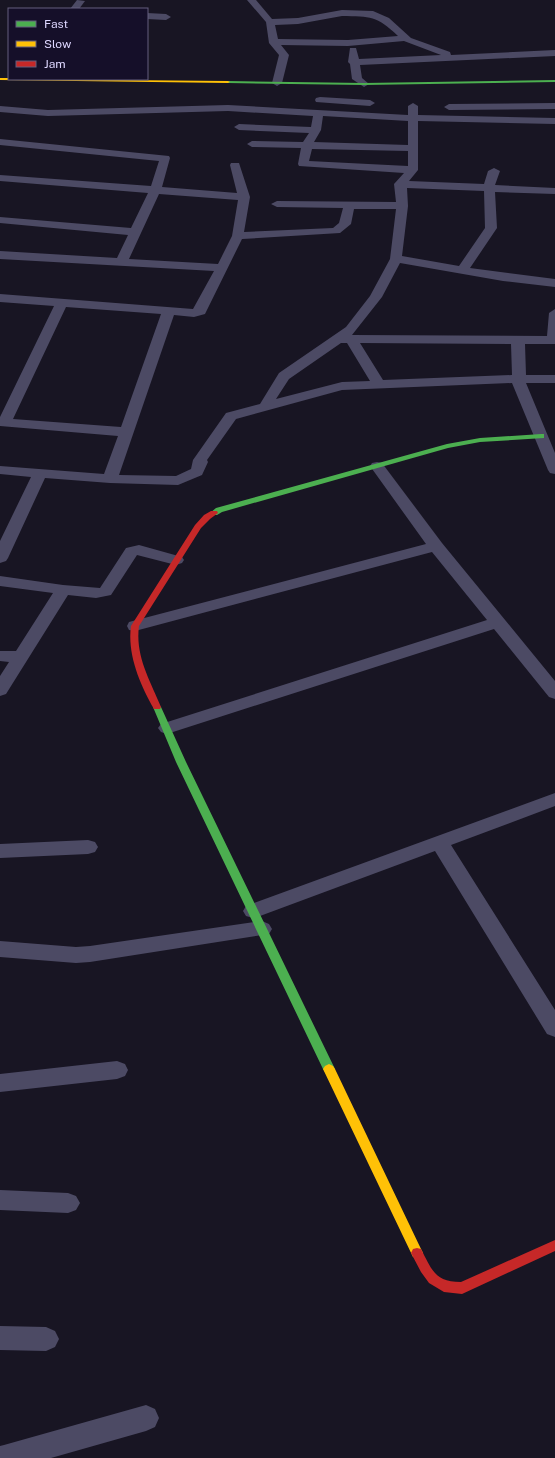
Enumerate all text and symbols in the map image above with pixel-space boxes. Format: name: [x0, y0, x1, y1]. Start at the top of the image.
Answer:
legend: [8, 8, 148, 80]
text: Fast: [44, 17, 69, 31]
text: Slow: [44, 37, 72, 51]
text: Jam: [44, 57, 66, 71]

